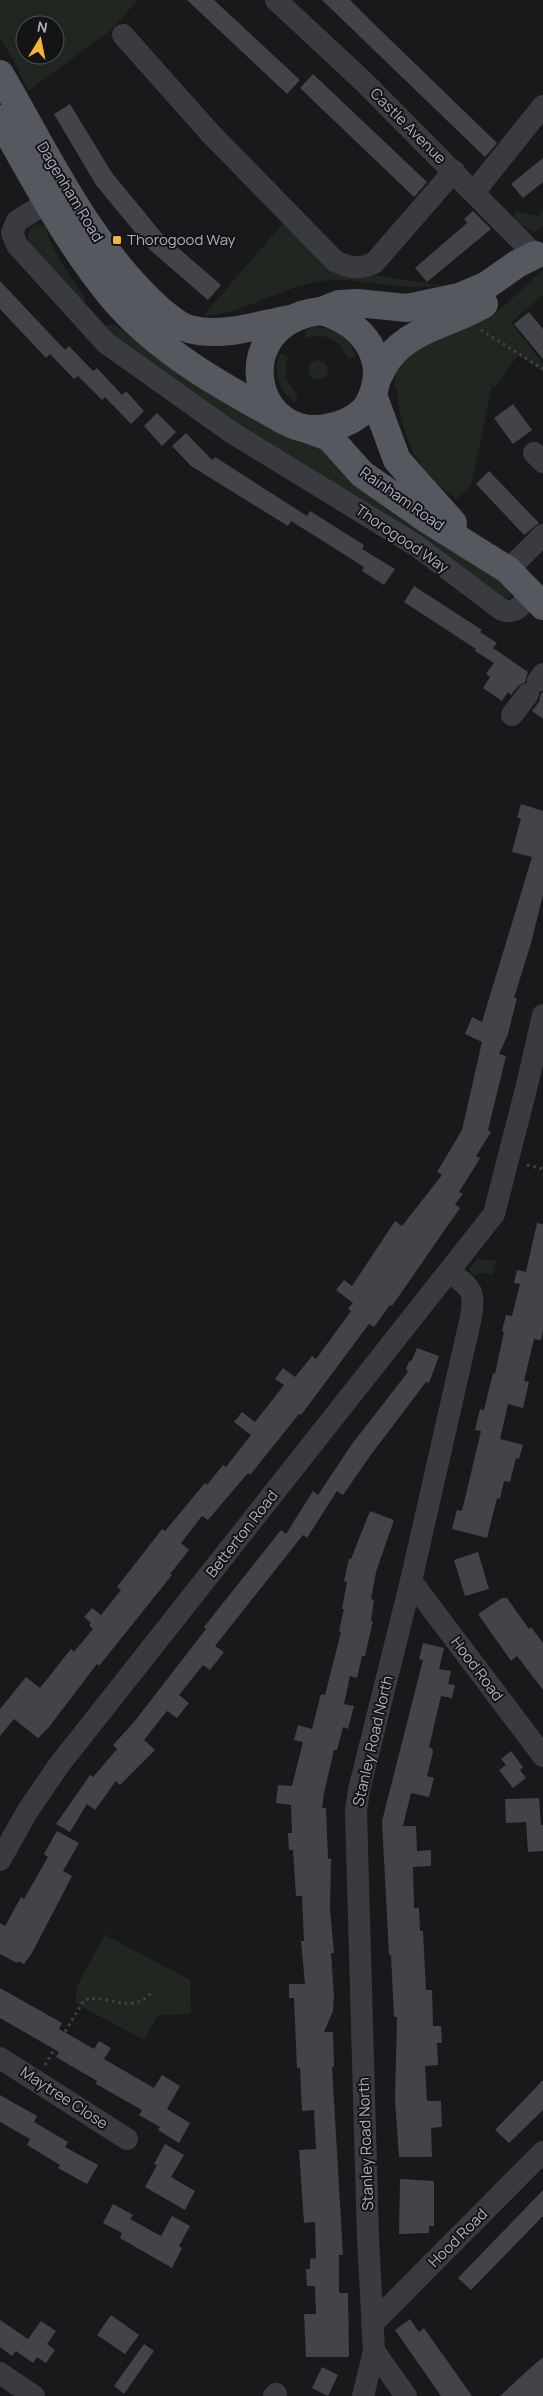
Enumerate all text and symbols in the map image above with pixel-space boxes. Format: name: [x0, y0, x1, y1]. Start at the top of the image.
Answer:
north arrow: [15, 15, 65, 65]
text: N: [36, 16, 49, 37]
street label: Castle Avenue: [366, 83, 451, 168]
street label: Dagenham Road: [32, 138, 109, 246]
place label: Thorogood Way: [127, 229, 236, 250]
marker: Thorogood Way: [111, 234, 123, 246]
street label: Rainham Road: [356, 462, 449, 536]
street label: Thorogood Way: [351, 500, 453, 578]
street label: Betterton Road: [201, 1486, 282, 1582]
street label: Hood Road: [446, 1632, 508, 1705]
street label: Stanley Road North: [347, 1673, 398, 1808]
street label: Maytree Close: [16, 2061, 112, 2134]
street label: Stanley Road North: [353, 2077, 378, 2211]
street label: Hood Road: [424, 2204, 492, 2272]

